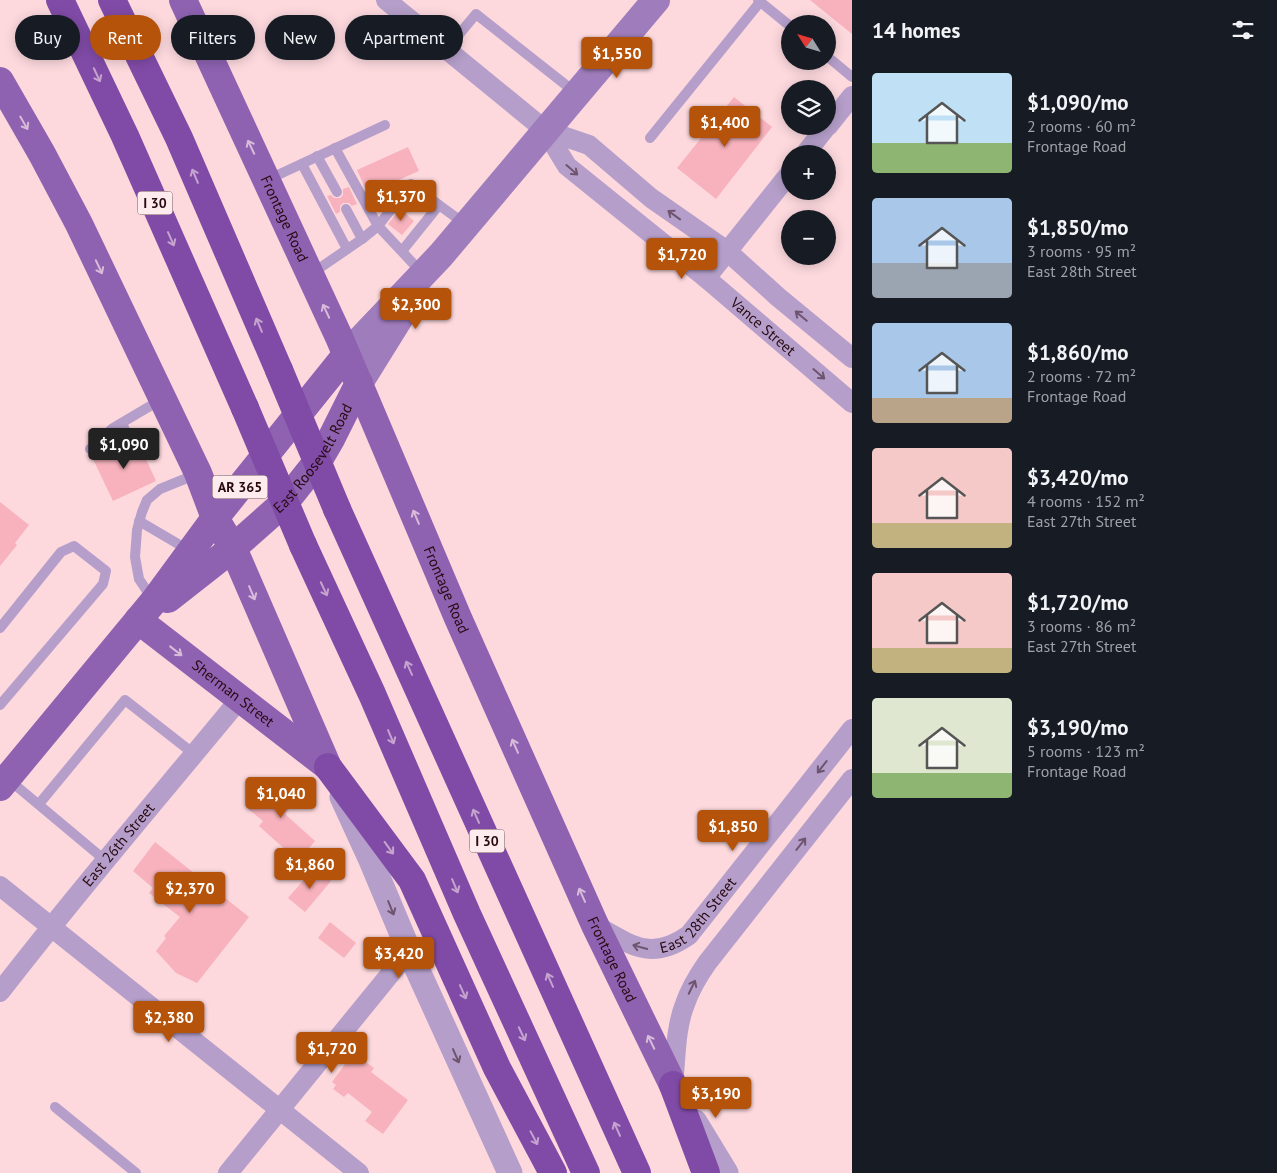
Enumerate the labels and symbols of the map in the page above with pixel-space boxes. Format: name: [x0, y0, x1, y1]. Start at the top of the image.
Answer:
north arrow: [781, 15, 836, 70]
pin: $1,550: [576, 36, 658, 79]
one-way arrow: [92, 67, 102, 82]
pin: $1,400: [684, 106, 766, 148]
one-way arrow: [20, 115, 30, 129]
one-way arrow: [246, 140, 255, 155]
one-way arrow: [566, 165, 579, 176]
one-way arrow: [190, 169, 199, 184]
street label: Frontage Road: [256, 172, 313, 265]
pin: $1,370: [360, 180, 442, 222]
road number: I 30: [138, 192, 172, 214]
one-way arrow: [668, 210, 681, 221]
one-way arrow: [166, 231, 176, 246]
pin: $1,720: [641, 238, 723, 280]
one-way arrow: [95, 259, 104, 274]
pin: $2,300: [375, 288, 457, 330]
street label: Vance Street: [726, 293, 800, 360]
one-way arrow: [321, 304, 331, 319]
one-way arrow: [795, 311, 808, 322]
one-way arrow: [254, 318, 264, 333]
one-way arrow: [812, 369, 825, 380]
street label: East Roosevelt Road: [269, 400, 356, 517]
pin: $1,090: [83, 428, 165, 470]
road number: AR 365: [212, 476, 268, 498]
one-way arrow: [410, 510, 420, 525]
street label: Frontage Road: [420, 543, 474, 636]
one-way arrow: [319, 581, 329, 596]
one-way arrow: [248, 585, 258, 600]
one-way arrow: [169, 645, 182, 656]
street label: Sherman Street: [188, 655, 278, 731]
one-way arrow: [404, 661, 413, 676]
one-way arrow: [386, 729, 396, 744]
one-way arrow: [510, 739, 520, 754]
one-way arrow: [816, 760, 827, 773]
pin: $1,040: [240, 776, 322, 819]
street label: East 26th Street: [78, 799, 158, 890]
one-way arrow: [471, 809, 481, 824]
pin: $1,850: [692, 810, 774, 852]
road number: I 30: [470, 829, 504, 852]
one-way arrow: [796, 838, 807, 851]
one-way arrow: [384, 841, 394, 855]
pin: $1,860: [269, 848, 351, 890]
pin: $2,370: [149, 872, 231, 914]
street label: East 28th Street: [658, 873, 740, 957]
one-way arrow: [450, 878, 460, 893]
one-way arrow: [576, 888, 586, 903]
one-way arrow: [386, 900, 396, 915]
street label: Frontage Road: [583, 913, 641, 1005]
pin: $3,420: [358, 936, 440, 979]
one-way arrow: [632, 941, 648, 951]
one-way arrow: [545, 973, 554, 988]
one-way arrow: [688, 980, 698, 995]
one-way arrow: [459, 984, 468, 999]
pin: $2,380: [128, 1000, 210, 1043]
one-way arrow: [518, 1026, 527, 1041]
pin: $1,720: [291, 1032, 373, 1074]
one-way arrow: [646, 1035, 655, 1050]
one-way arrow: [452, 1048, 462, 1063]
pin: $3,190: [675, 1076, 757, 1119]
one-way arrow: [611, 1122, 621, 1137]
one-way arrow: [530, 1130, 539, 1145]

